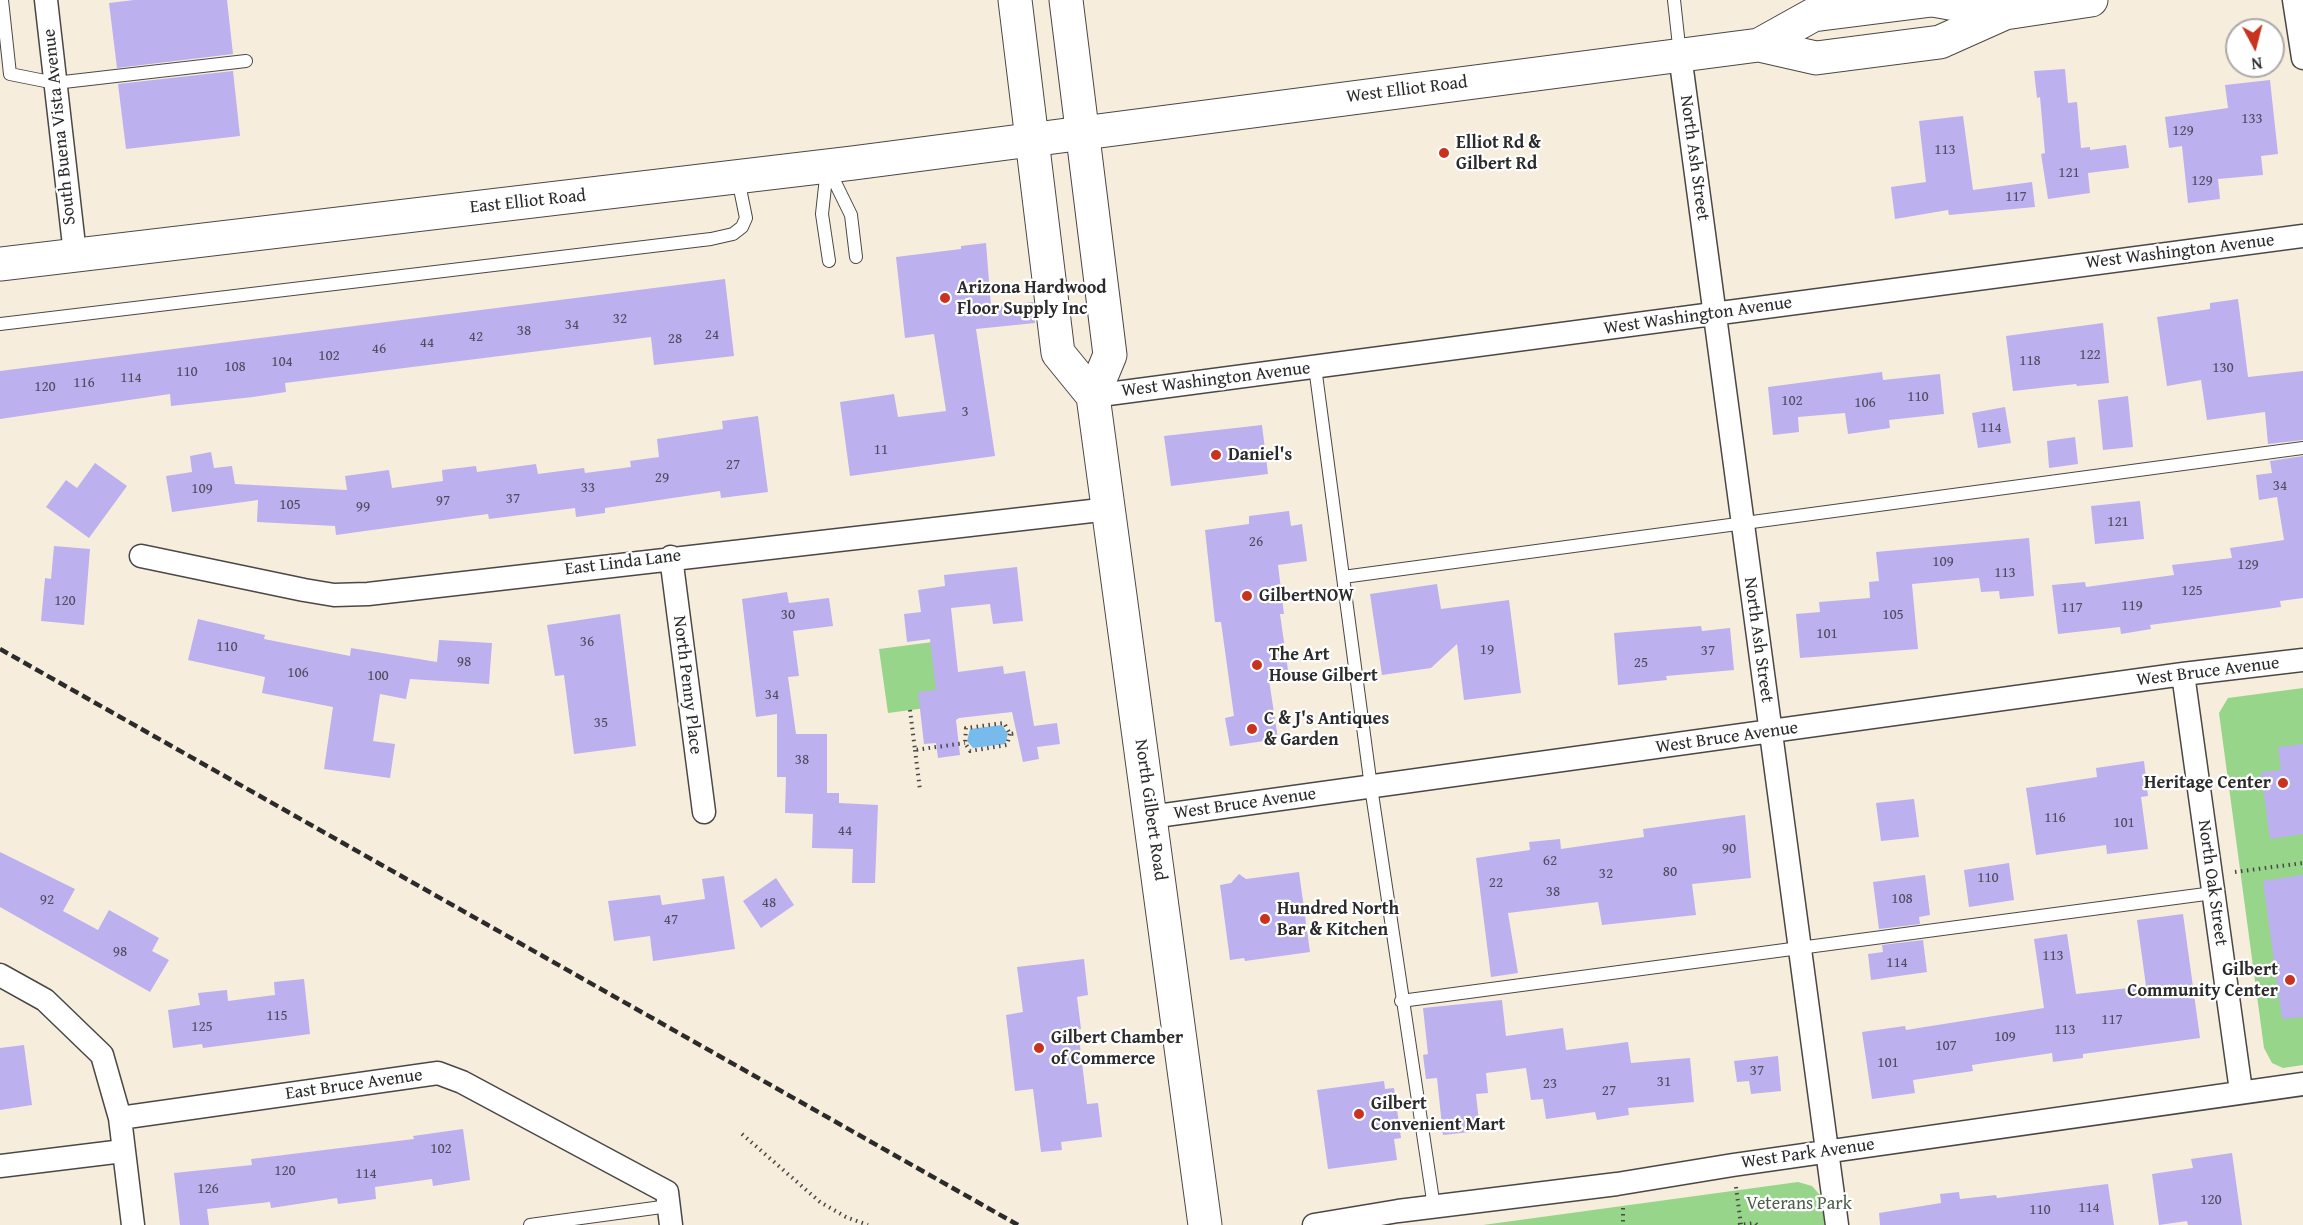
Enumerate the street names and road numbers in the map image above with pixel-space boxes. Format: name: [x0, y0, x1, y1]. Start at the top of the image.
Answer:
street label: South Buena Vista Avenue: [39, 28, 81, 226]
street label: West Elliot Road: [1345, 72, 1469, 108]
street label: North Ash Street: [1675, 94, 1713, 222]
street label: East Elliot Road: [469, 185, 587, 219]
street label: West Washington Avenue: [2084, 230, 2276, 274]
street label: West Washington Avenue: [1602, 292, 1794, 340]
street label: West Washington Avenue: [1120, 358, 1312, 402]
street label: East Linda Lane: [564, 545, 682, 581]
street label: North Ash Street: [1739, 576, 1777, 704]
street label: North Penny Place: [668, 614, 706, 756]
street label: West Bruce Avenue: [2135, 653, 2281, 691]
street label: West Bruce Avenue: [1654, 717, 1800, 759]
street label: North Gilbert Road: [1129, 738, 1171, 882]
street label: West Bruce Avenue: [1172, 783, 1318, 825]
street label: North Oak Street: [2192, 819, 2232, 947]
street label: East Bruce Avenue: [284, 1065, 424, 1105]
street label: West Park Avenue: [1740, 1134, 1876, 1174]

